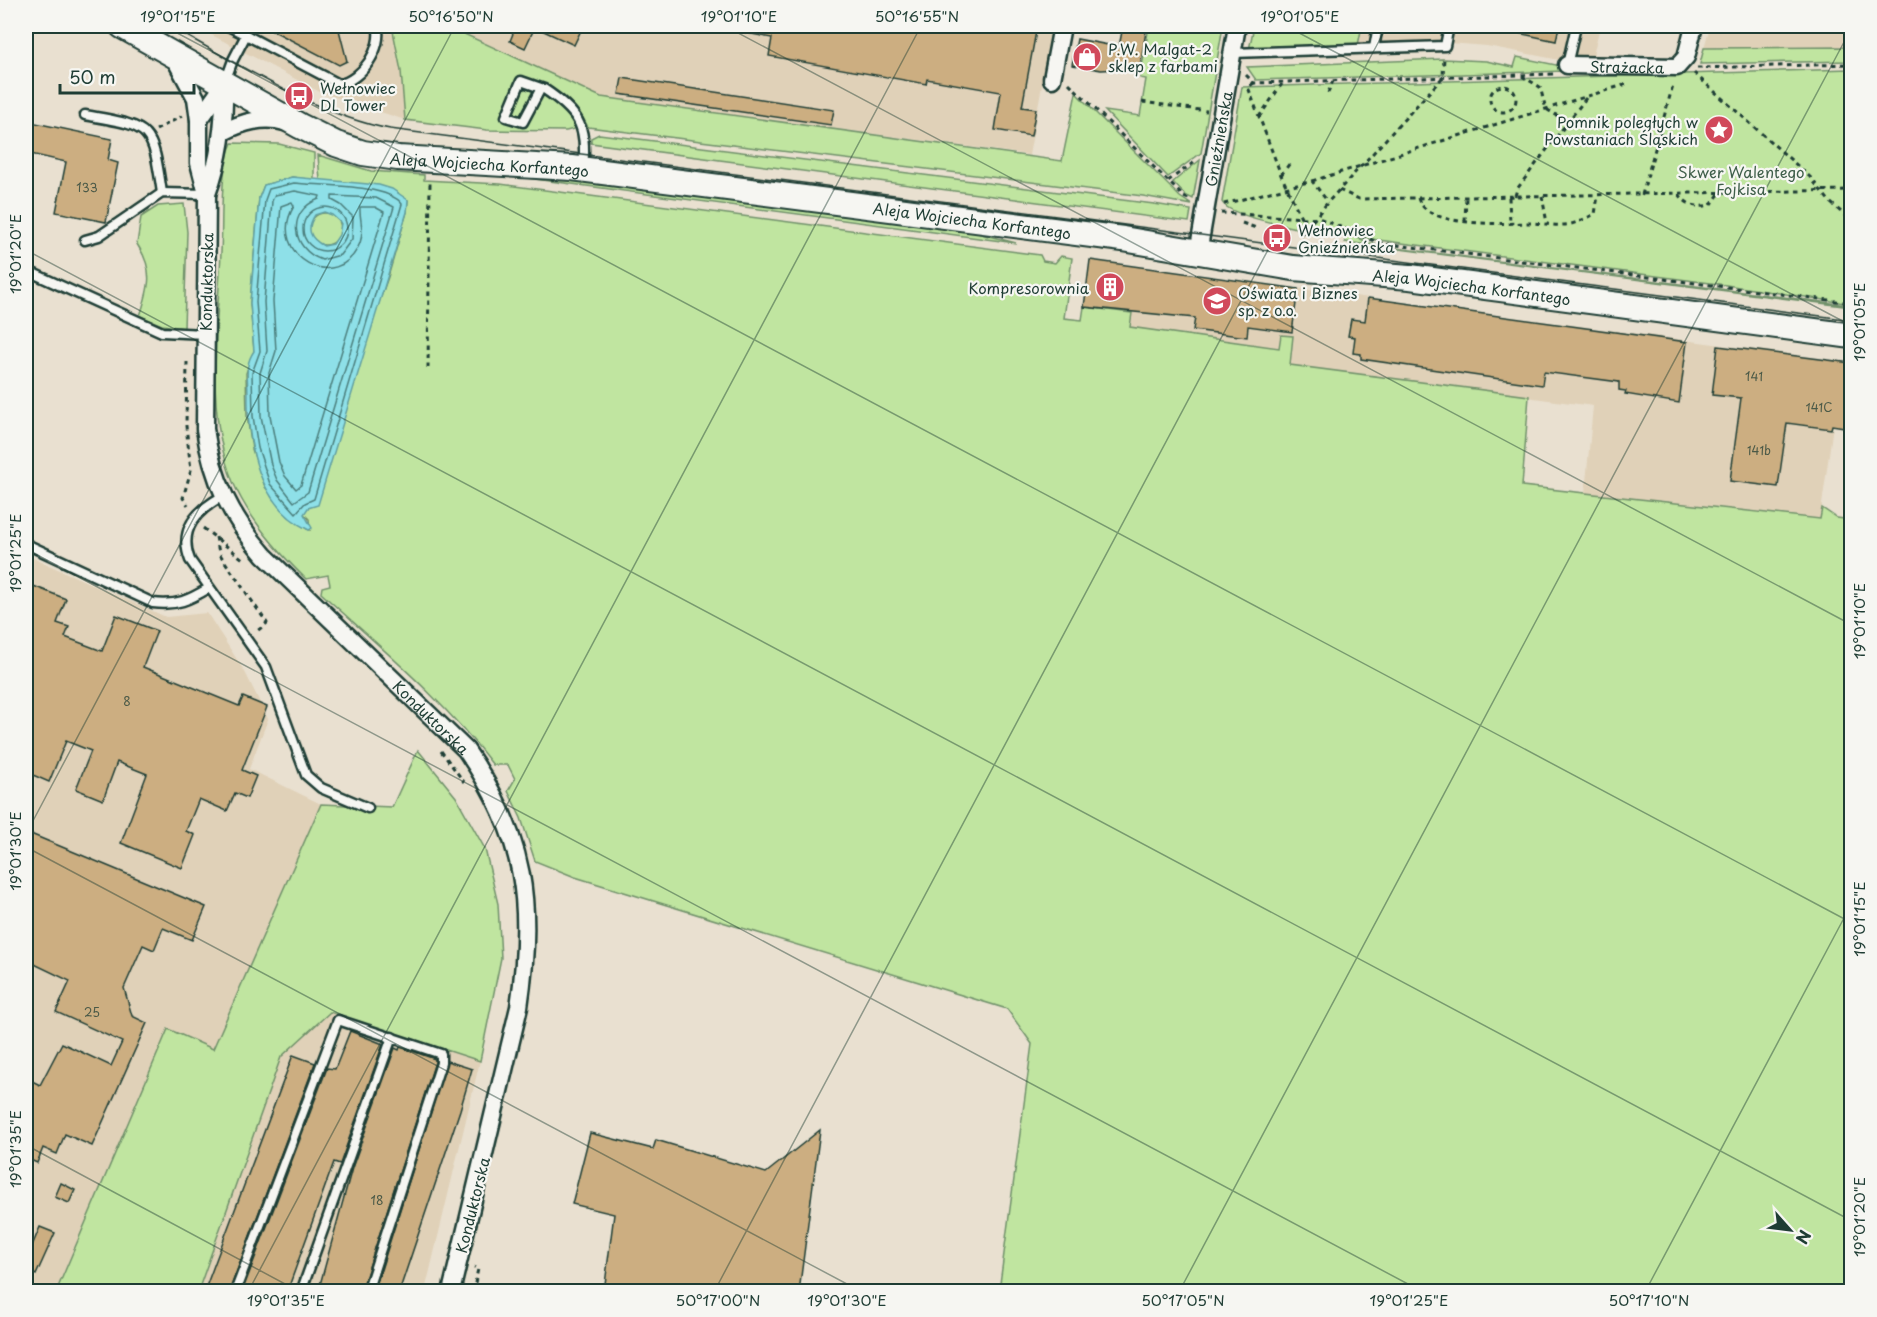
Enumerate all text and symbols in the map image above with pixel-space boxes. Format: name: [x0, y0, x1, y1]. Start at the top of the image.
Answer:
text: 19°01'15"E: [140, 4, 216, 27]
text: 50°16'50"N: [408, 4, 494, 27]
text: 19°01'10"E: [701, 4, 777, 27]
text: 50°16'55"N: [875, 4, 959, 27]
text: 19°01'05"E: [1260, 4, 1340, 27]
place label: P.W. Malgat-2 sklep z farbami: [1108, 37, 1218, 77]
shop icon: P.W. Malgat-2 sklep z farbami: [1071, 41, 1103, 73]
street label: Strażacka: [1590, 54, 1665, 78]
scale bar: [60, 57, 194, 95]
text: 50 m: [69, 63, 116, 90]
place label: Wełnowiec DL Tower: [320, 76, 396, 116]
bus stop icon: Wełnowiec DL Tower: [283, 80, 315, 112]
street label: Gnieźnieńska: [1198, 88, 1237, 188]
place label: Pomnik poległych w Powstaniach Śląskich: [1544, 110, 1699, 150]
place icon: Pomnik poległych w Powstaniach Śląskich: [1703, 114, 1735, 146]
street label: Aleja Wojciecha Korfantego: [389, 145, 591, 182]
park label: Skwer Walentego Fojkisa: [1678, 160, 1804, 200]
house number: 133: [76, 178, 98, 196]
street label: Aleja Wojciecha Korfantego: [872, 195, 1073, 244]
text: 19°01'20"E: [3, 214, 26, 294]
place label: Wełnowiec Gnieźnieńska: [1298, 218, 1395, 258]
bus stop icon: Wełnowiec Gnieźnieńska: [1261, 222, 1293, 254]
street label: Konduktorska: [194, 232, 218, 331]
street label: Aleja Wojciecha Korfantego: [1372, 263, 1572, 310]
building icon: Kompresorownia: [1094, 271, 1126, 303]
place label: Kompresorownia: [969, 276, 1090, 299]
place label: Oświata i Biznes sp. z o.o.: [1238, 281, 1358, 321]
text: 19°01'05"E: [1847, 282, 1870, 362]
school or university icon: Oświata i Biznes sp. z o.o.: [1201, 285, 1233, 317]
house number: 141: [1745, 367, 1763, 385]
house number: 141C: [1805, 398, 1833, 416]
house number: 141b: [1747, 441, 1771, 459]
text: 19°01'25"E: [3, 514, 26, 592]
text: 19°01'10"E: [1847, 583, 1870, 659]
street label: Konduktorska: [388, 674, 476, 760]
house number: 8: [123, 692, 131, 710]
text: 19°01'30"E: [3, 811, 26, 891]
text: 19°01'15"E: [1847, 881, 1870, 957]
house number: 25: [84, 1003, 100, 1021]
text: 19°01'35"E: [3, 1110, 26, 1188]
street label: Konduktorska: [449, 1154, 495, 1256]
text: 19°01'20"E: [1847, 1177, 1870, 1257]
house number: 18: [371, 1191, 383, 1209]
north arrow: [1760, 1200, 1820, 1260]
text: N: [1791, 1226, 1818, 1249]
text: 19°01'35"E: [247, 1288, 325, 1311]
text: 50°17'00"N: [676, 1288, 760, 1311]
text: 19°01'30"E: [807, 1288, 887, 1311]
text: 50°17'05"N: [1141, 1288, 1225, 1311]
text: 19°01'25"E: [1370, 1288, 1448, 1311]
text: 50°17'10"N: [1609, 1288, 1689, 1311]

